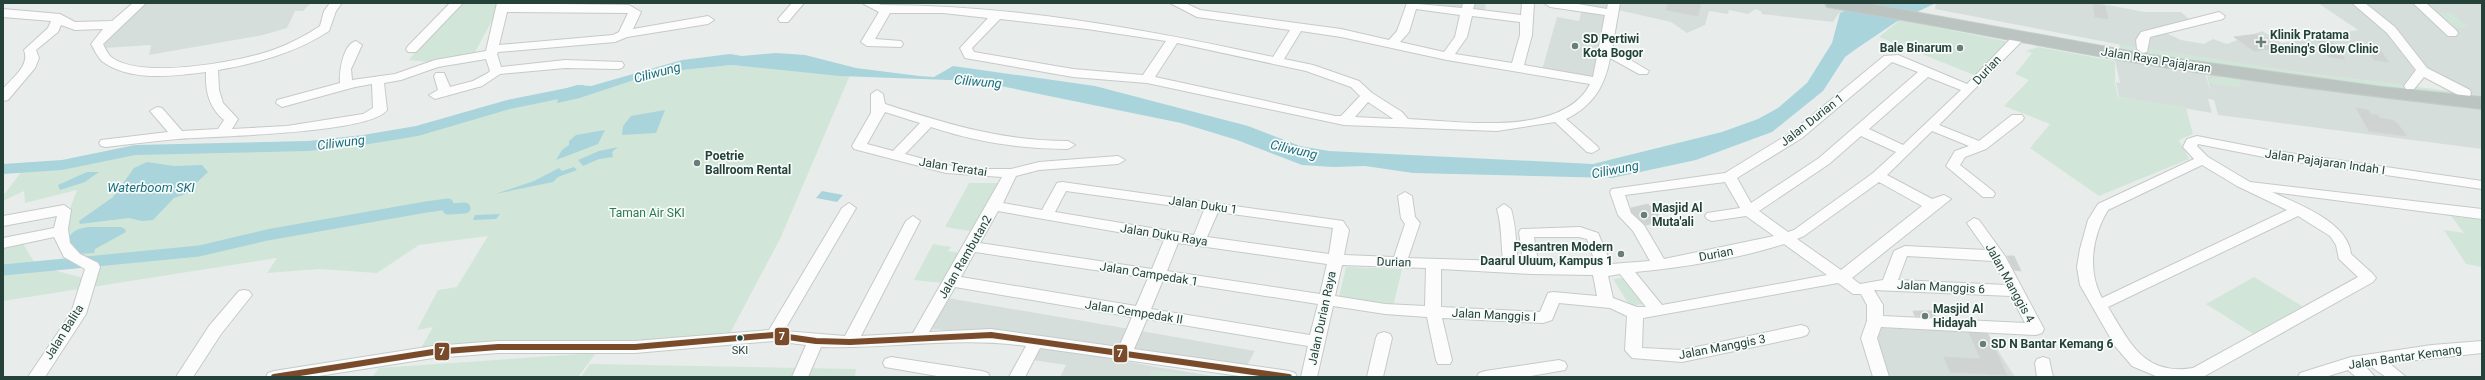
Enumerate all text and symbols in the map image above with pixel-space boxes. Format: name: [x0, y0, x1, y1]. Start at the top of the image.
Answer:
place label: Klinik Pratama Bening's Glow Clinic: [2270, 28, 2378, 56]
place label: SD Pertiwi Kota Bogor: [1583, 32, 1644, 60]
marker: Klinik Pratama Bening's Glow Clinic: [2255, 36, 2267, 48]
marker: SD Pertiwi Kota Bogor: [1570, 41, 1580, 51]
place label: Bale Binarum: [1880, 41, 1952, 55]
marker: Bale Binarum: [1955, 43, 1965, 53]
street label: Jalan Raya Pajajaran: [2100, 44, 2212, 76]
street label: Durian: [1970, 53, 2004, 87]
water label: Ciliwung: [632, 59, 682, 86]
water label: Ciliwung: [953, 72, 1002, 91]
street label: Jalan Durian 1: [1778, 91, 1846, 149]
water label: Ciliwung: [316, 132, 366, 153]
water label: Ciliwung: [1269, 137, 1319, 162]
street label: Jalan Pajajaran Indah I: [2264, 147, 2386, 177]
place label: Poetrie Ballroom Rental: [705, 149, 791, 177]
street label: Jalan Teratai: [918, 155, 988, 179]
marker: Poetrie Ballroom Rental: [692, 158, 702, 168]
water label: Ciliwung: [1590, 158, 1640, 181]
water label: Waterboom SKI: [107, 180, 195, 195]
street label: Jalan Duku 1: [1168, 193, 1238, 217]
place label: Masjid Al Muta'ali: [1652, 201, 1702, 229]
park label: Taman Air SKI: [609, 206, 685, 220]
marker: Masjid Al Muta'ali: [1639, 210, 1649, 220]
street label: Jalan Rambutan2: [935, 213, 995, 301]
street label: Jalan Duku Raya: [1119, 221, 1209, 249]
place label: Pesantren Modern Daarul Uluum, Kampus 1: [1480, 240, 1613, 268]
street label: Jalan Manggis 4: [1983, 241, 2038, 325]
street label: Durian: [1698, 244, 1734, 264]
marker: Pesantren Modern Daarul Uluum, Kampus 1: [1616, 249, 1626, 259]
street label: Durian: [1376, 254, 1412, 270]
street label: Jalan Campedak 1: [1099, 259, 1199, 289]
street label: Jalan Durian Raya: [1305, 270, 1339, 366]
street label: Jalan Manggis 6: [1897, 278, 1986, 296]
street label: Jalan Cempedak II: [1084, 297, 1184, 327]
street label: Jalan Balita: [42, 302, 86, 362]
place label: Masjid Al Hidayah: [1933, 302, 1983, 330]
street label: Jalan Manggis I: [1451, 306, 1537, 324]
marker: Masjid Al Hidayah: [1920, 311, 1930, 321]
line badge: 7: [774, 327, 790, 346]
text: 7: [779, 330, 785, 343]
street label: Jalan Manggis 3: [1677, 332, 1767, 362]
marker: SKI: [735, 333, 745, 343]
place label: SD N Bantar Kemang 6: [1991, 337, 2114, 351]
marker: SD N Bantar Kemang 6: [1978, 339, 1988, 349]
line badge: 7: [434, 342, 450, 361]
street label: Jalan Bantar Kemang: [2347, 342, 2463, 372]
place label: SKI: [732, 344, 748, 357]
line badge: 7: [1113, 344, 1128, 363]
text: 7: [439, 345, 445, 358]
text: 7: [1117, 347, 1123, 360]

